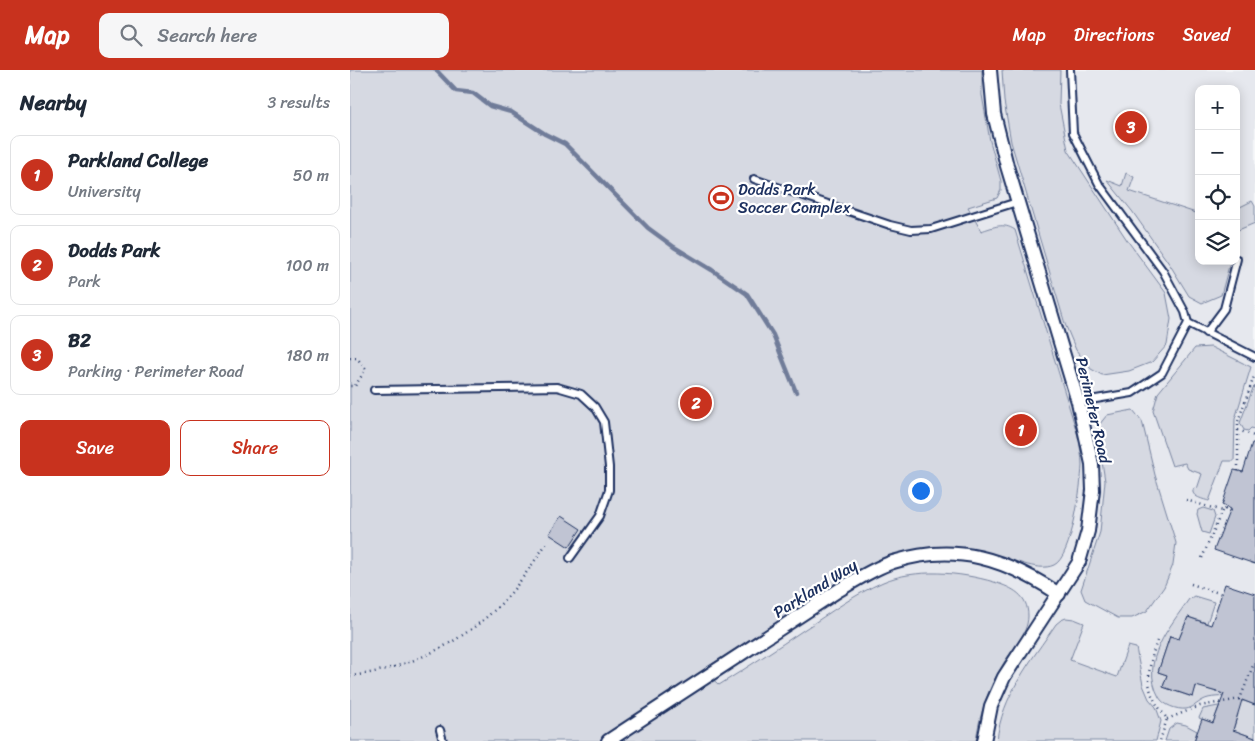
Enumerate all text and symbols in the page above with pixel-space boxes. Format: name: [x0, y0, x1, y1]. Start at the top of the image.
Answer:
search box: [99, 13, 449, 58]
text: Map: [25, 14, 69, 56]
text: Search here: [157, 19, 257, 52]
text: Map: [1013, 19, 1046, 51]
text: Directions: [1074, 19, 1155, 51]
text: Saved: [1183, 19, 1230, 51]
icon: search: [117, 21, 145, 49]
text: Nearby: [20, 84, 86, 122]
map controls: [1195, 85, 1240, 265]
button: +: [1195, 85, 1240, 130]
text: 3 results: [267, 88, 330, 117]
pin: 3: [1115, 108, 1147, 146]
button: −: [1195, 130, 1240, 175]
text: Parkland College: [68, 144, 208, 177]
text: 1: [34, 161, 40, 190]
text: 50 m: [293, 161, 329, 190]
place label: Dodds Park Soccer Complex: [738, 175, 852, 222]
button: locate: [1195, 175, 1240, 220]
text: University: [68, 177, 141, 206]
sports icon: Dodds Park Soccer Complex: [708, 185, 734, 211]
button: layers: [1195, 220, 1240, 265]
text: Dodds Park: [68, 234, 160, 267]
text: 2: [32, 251, 42, 280]
text: 100 m: [285, 251, 329, 280]
text: Park: [68, 267, 101, 296]
text: B2: [68, 324, 91, 357]
text: 3: [33, 341, 41, 370]
text: 180 m: [286, 341, 329, 370]
street label: Perimeter Road: [1067, 354, 1120, 468]
text: Parking · Perimeter Road: [68, 357, 243, 386]
pin: 2: [680, 384, 712, 422]
pin: 1: [1005, 411, 1037, 449]
button: Save: [20, 420, 170, 476]
button: Share: [180, 420, 330, 476]
your location: [908, 478, 934, 504]
street label: Parkland Way: [767, 550, 864, 626]

